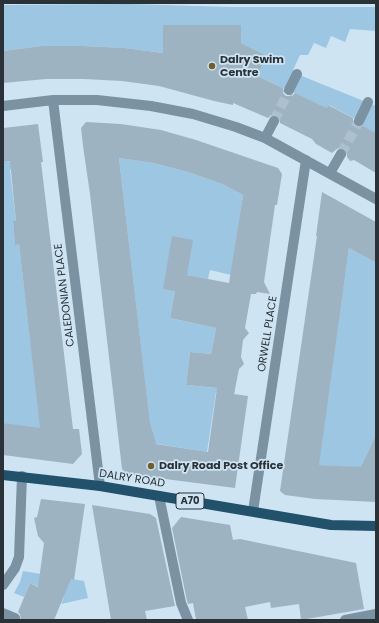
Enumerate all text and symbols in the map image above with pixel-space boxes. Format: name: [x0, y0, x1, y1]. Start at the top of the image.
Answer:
place label: Dalry Swim Centre: [220, 53, 284, 79]
marker: Dalry Swim Centre: [207, 61, 217, 71]
street label: CALEDONIAN PLACE: [52, 243, 78, 347]
street label: ORWELL PLACE: [255, 295, 281, 373]
place label: Dalry Road Post Office: [159, 459, 283, 473]
marker: Dalry Road Post Office: [146, 461, 156, 471]
street label: DALRY ROAD: [98, 467, 166, 491]
road number: A70: [176, 493, 204, 509]

